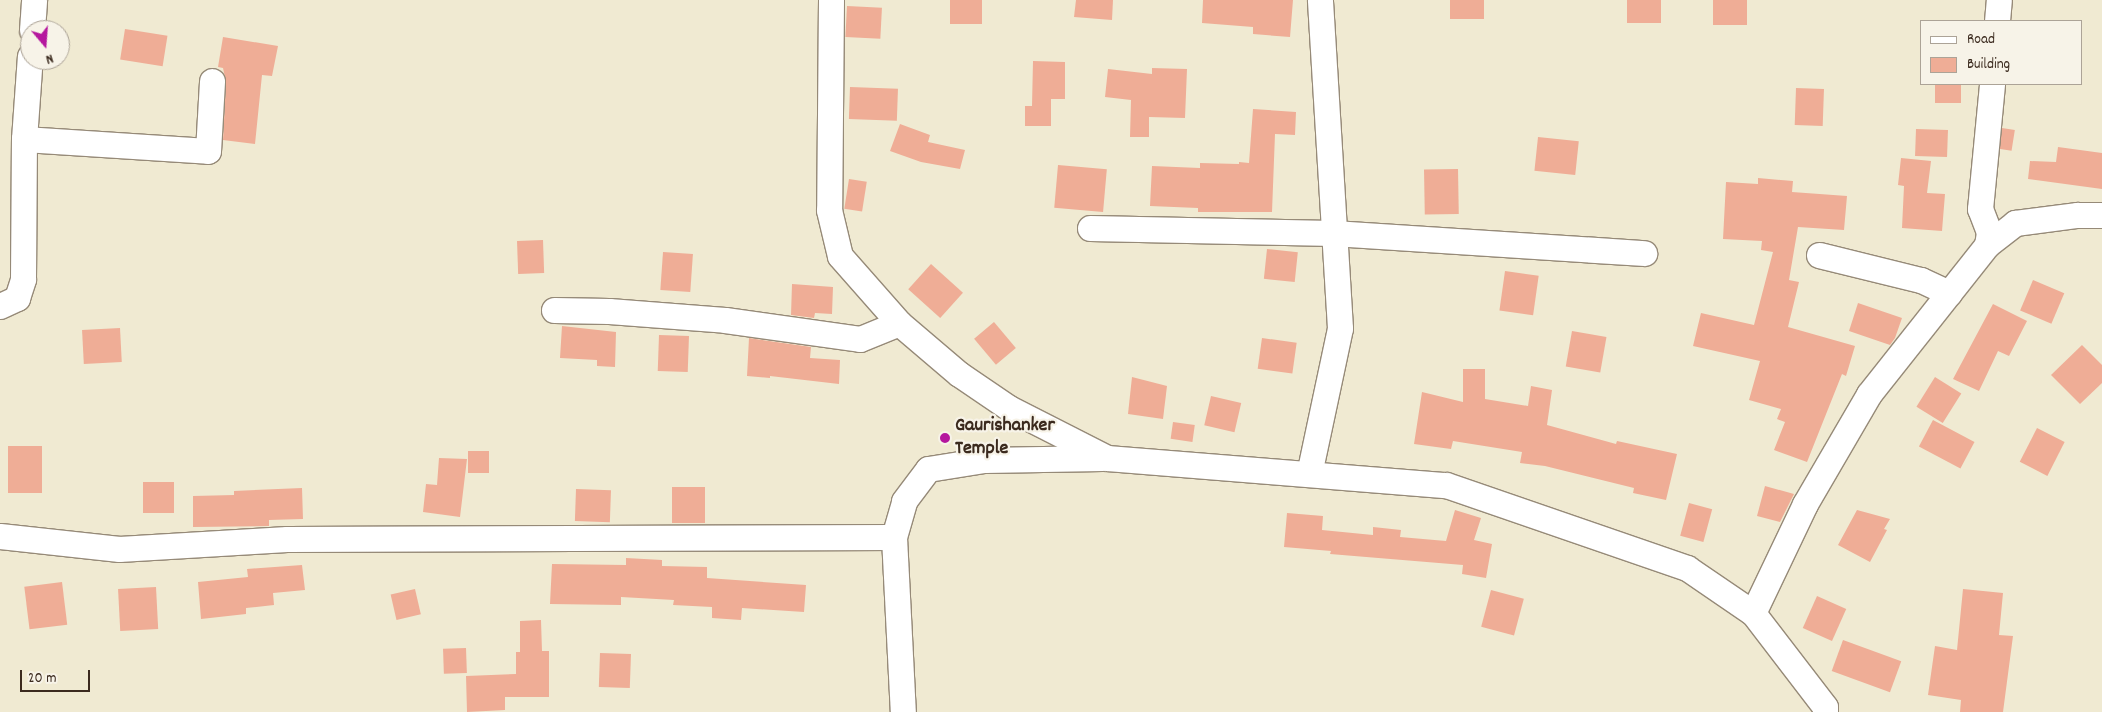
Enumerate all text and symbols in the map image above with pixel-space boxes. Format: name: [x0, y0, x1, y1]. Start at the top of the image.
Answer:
north arrow: [20, 20, 70, 70]
legend: [1920, 20, 2082, 85]
text: Road: [1967, 29, 1995, 51]
text: N: [43, 48, 56, 69]
text: Building: [1967, 54, 2010, 76]
place label: Gaurishanker Temple: [955, 414, 1055, 461]
marker: Gaurishanker Temple: [939, 432, 951, 444]
scale bar: [22, 660, 92, 692]
text: 20 m: [28, 668, 56, 690]

